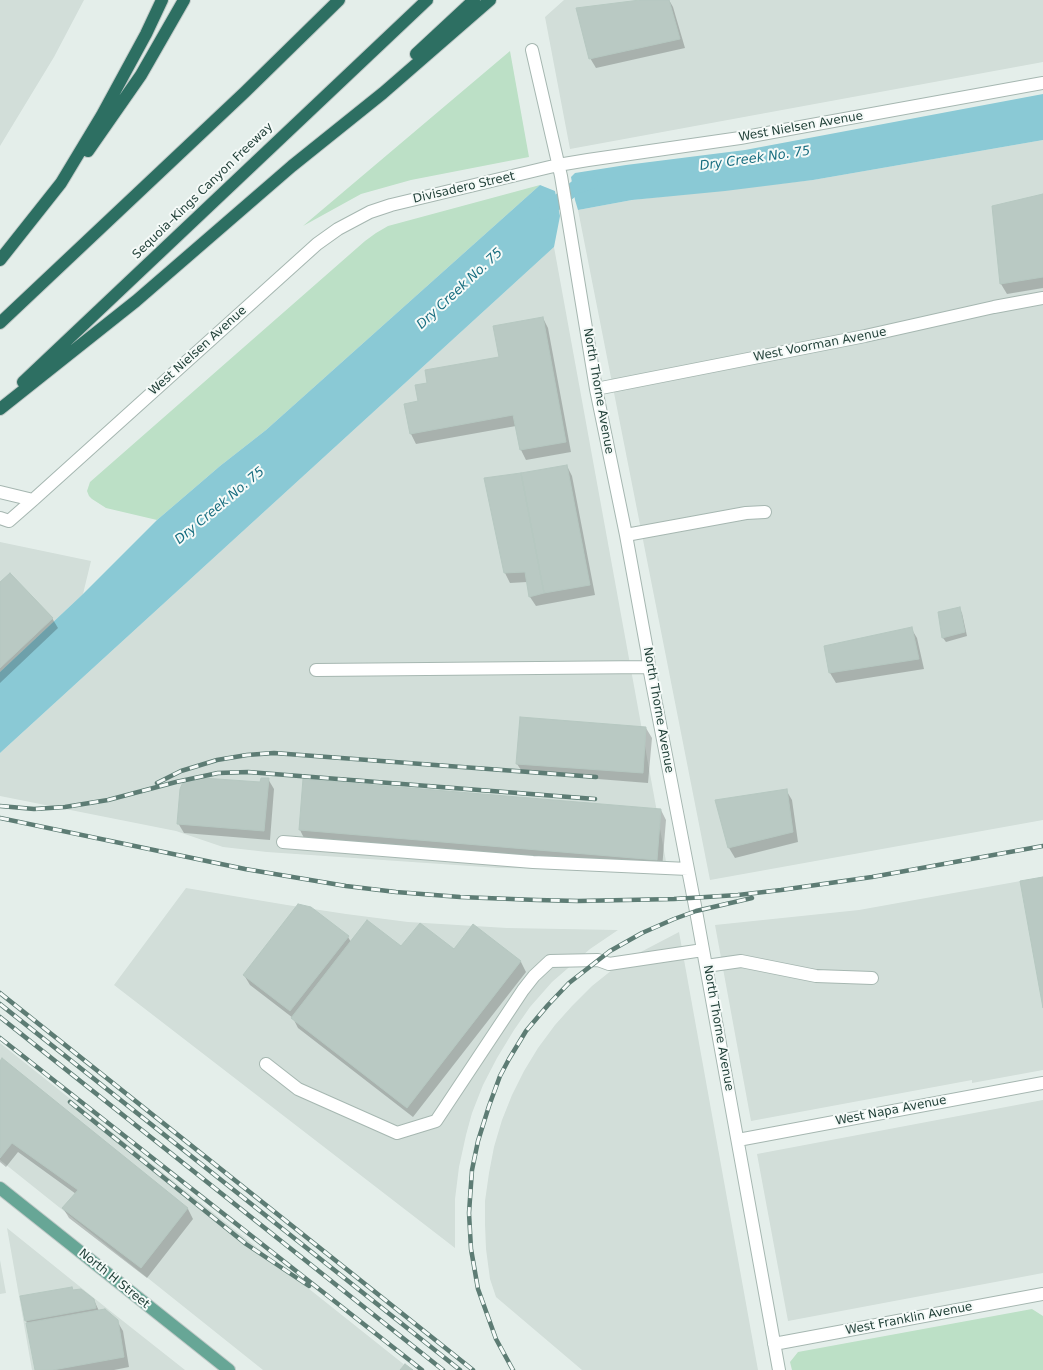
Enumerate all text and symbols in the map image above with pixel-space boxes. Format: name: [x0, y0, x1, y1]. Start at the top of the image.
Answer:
street label: West Nielsen Avenue: [738, 109, 864, 145]
street label: Sequoia–Kings Canyon Freeway: [130, 120, 276, 262]
water label: Dry Creek No. 75: [699, 144, 811, 174]
street label: Divisadero Street: [412, 169, 516, 207]
water label: Dry Creek No. 75: [414, 245, 506, 333]
street label: West Nielsen Avenue: [146, 304, 250, 398]
street label: West Voorman Avenue: [752, 325, 888, 365]
street label: North Thorne Avenue: [580, 327, 616, 455]
water label: Dry Creek No. 75: [172, 464, 268, 548]
street label: North Thorne Avenue: [640, 646, 676, 774]
street label: North Thorne Avenue: [700, 964, 736, 1092]
street label: West Napa Avenue: [834, 1093, 948, 1129]
street label: North H Street: [76, 1246, 152, 1312]
street label: West Franklin Avenue: [844, 1300, 974, 1338]

